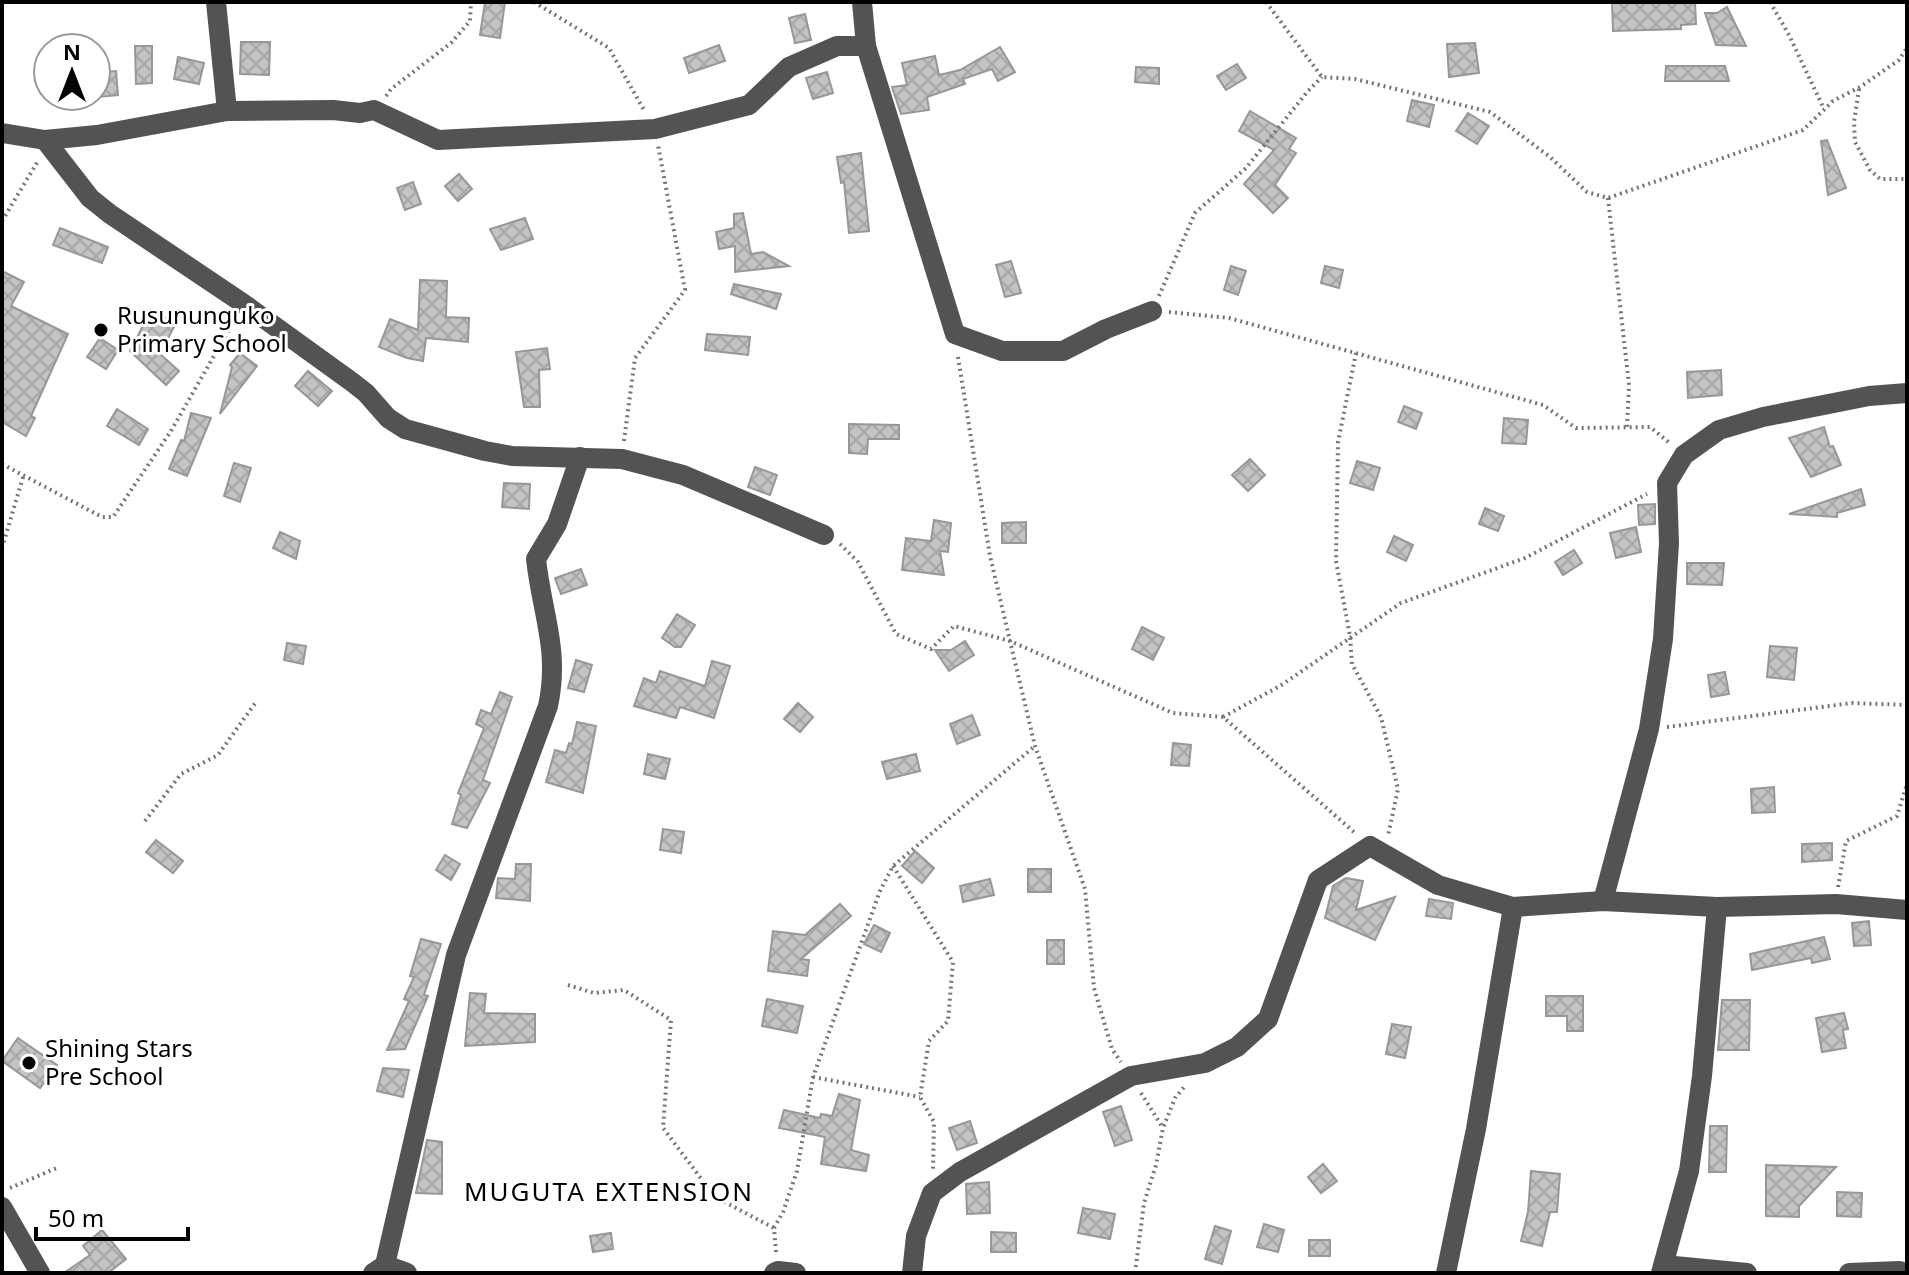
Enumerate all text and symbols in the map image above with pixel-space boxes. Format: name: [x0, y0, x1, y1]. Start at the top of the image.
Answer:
north arrow: [32, 32, 112, 112]
text: N: [63, 36, 81, 66]
place label: Rusununguko Primary School: [117, 298, 287, 359]
marker: Rusununguko Primary School: [92, 321, 110, 339]
place label: Shining Stars Pre School: [45, 1031, 193, 1092]
marker: Shining Stars Pre School: [20, 1054, 38, 1072]
district label: MUGUTA EXTENSION: [464, 1173, 754, 1209]
scale bar: [36, 1191, 188, 1241]
text: 50 m: [48, 1201, 104, 1234]

